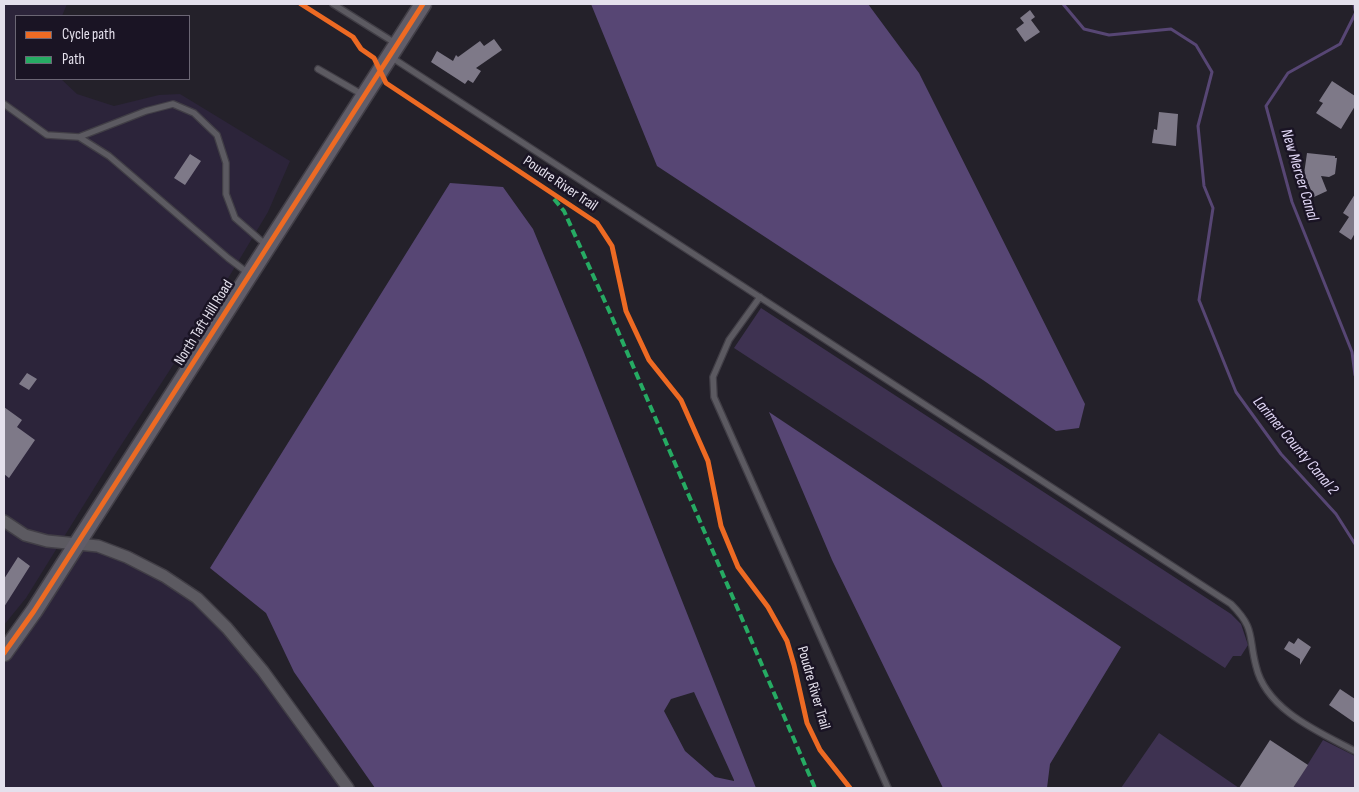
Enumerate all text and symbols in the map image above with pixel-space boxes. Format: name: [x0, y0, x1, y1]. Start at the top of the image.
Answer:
legend: [15, 15, 190, 80]
text: Cycle path: [62, 25, 115, 44]
text: Path: [62, 50, 85, 69]
water label: New Mercer Canal: [1276, 127, 1322, 223]
street label: Poudre River Trail: [519, 152, 601, 216]
street label: North Taft Hill Road: [171, 277, 237, 369]
water label: Larimer County Canal 2: [1248, 393, 1342, 499]
street label: Poudre River Trail: [792, 644, 834, 732]

